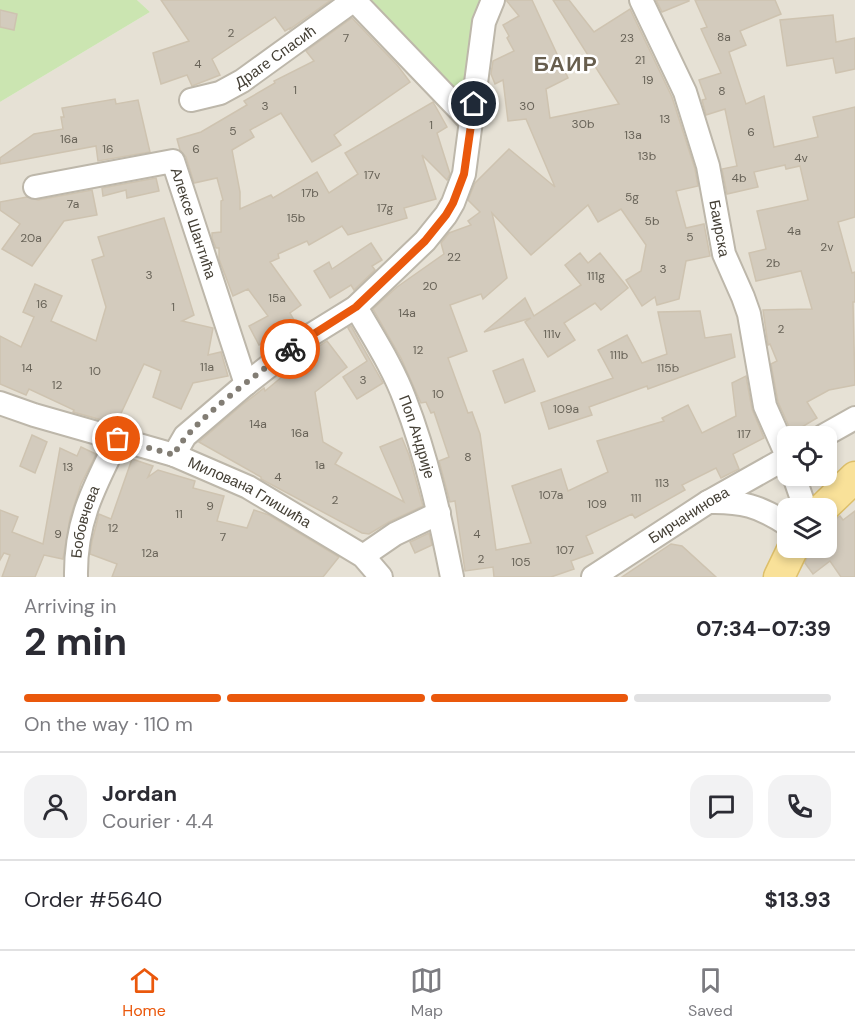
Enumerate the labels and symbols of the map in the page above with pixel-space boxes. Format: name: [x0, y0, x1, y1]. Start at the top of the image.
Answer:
street label: Драге Спасић: [231, 21, 320, 93]
house number: 2: [228, 25, 235, 41]
house number: 8a: [717, 29, 731, 45]
house number: 7: [343, 30, 349, 46]
house number: 23: [620, 30, 634, 46]
district label: БАИР: [534, 50, 598, 78]
house number: 21: [635, 52, 645, 68]
house number: 4: [194, 56, 202, 72]
house number: 19: [642, 72, 654, 88]
pin: [448, 78, 499, 129]
house number: 1: [293, 82, 297, 98]
house number: 8: [718, 83, 726, 99]
house number: 3: [261, 98, 269, 114]
house number: 30: [519, 98, 535, 114]
house number: 13: [660, 111, 670, 127]
house number: 30b: [572, 116, 594, 132]
house number: 1: [429, 117, 433, 133]
house number: 5: [229, 123, 237, 139]
house number: 6: [747, 124, 755, 140]
house number: 13a: [624, 127, 642, 143]
house number: 16a: [60, 131, 78, 147]
house number: 16: [102, 141, 114, 157]
house number: 6: [192, 141, 200, 157]
house number: 13b: [638, 148, 656, 164]
house number: 4v: [794, 150, 808, 166]
street label: Алексе Шантића: [166, 165, 221, 282]
house number: 17v: [364, 167, 381, 183]
house number: 4b: [732, 170, 746, 186]
house number: 17b: [301, 185, 319, 201]
house number: 5g: [625, 189, 639, 205]
house number: 7a: [67, 196, 79, 212]
street label: Баирска: [704, 198, 734, 259]
house number: 17g: [377, 200, 393, 216]
house number: 15b: [287, 210, 305, 226]
house number: 5b: [645, 213, 659, 229]
house number: 4a: [787, 223, 801, 239]
house number: 5: [686, 229, 694, 245]
house number: 20a: [20, 230, 42, 246]
house number: 2v: [820, 239, 834, 255]
house number: 22: [447, 249, 461, 265]
house number: 2b: [766, 255, 780, 271]
house number: 3: [659, 261, 667, 277]
house number: 3: [145, 267, 153, 283]
house number: 111g: [587, 268, 605, 284]
house number: 20: [422, 278, 438, 294]
house number: 15a: [268, 290, 286, 306]
house number: 16: [36, 296, 48, 312]
house number: 1: [171, 299, 175, 315]
house number: 14a: [398, 305, 416, 321]
courier: [260, 319, 320, 379]
house number: 2: [778, 321, 785, 337]
house number: 111v: [543, 326, 561, 342]
house number: 12: [413, 342, 423, 358]
house number: 111b: [610, 347, 628, 363]
house number: 11a: [200, 359, 214, 375]
house number: 14: [21, 360, 33, 376]
house number: 115b: [657, 360, 679, 376]
house number: 10: [89, 363, 101, 379]
house number: 3: [359, 372, 367, 388]
house number: 12: [52, 377, 62, 393]
house number: 10: [432, 386, 444, 402]
street label: Поп Андрије: [394, 392, 440, 481]
house number: 109a: [553, 401, 579, 417]
pin: [92, 413, 143, 464]
house number: 14a: [249, 416, 267, 432]
house number: 16a: [291, 425, 309, 441]
house number: 117: [737, 426, 751, 442]
house number: 8: [464, 449, 472, 465]
street label: Милована Глишића: [185, 452, 315, 533]
house number: 1a: [315, 457, 325, 473]
house number: 13: [63, 459, 73, 475]
house number: 4: [274, 469, 282, 485]
house number: 113: [655, 475, 669, 491]
street label: Бобовчева: [66, 482, 105, 559]
street label: Бирчанинова: [645, 482, 733, 548]
house number: 107a: [539, 487, 563, 503]
house number: 111: [630, 490, 642, 506]
house number: 2: [332, 492, 339, 508]
house number: 109: [587, 496, 607, 512]
house number: 9: [206, 498, 214, 514]
house number: 11: [175, 506, 183, 522]
house number: 12: [108, 520, 118, 536]
house number: 9: [54, 526, 62, 542]
house number: 4: [473, 526, 481, 542]
house number: 7: [220, 529, 226, 545]
house number: 107: [556, 542, 574, 558]
house number: 12a: [141, 545, 159, 561]
house number: 2: [478, 551, 485, 567]
house number: 105: [511, 554, 531, 570]

